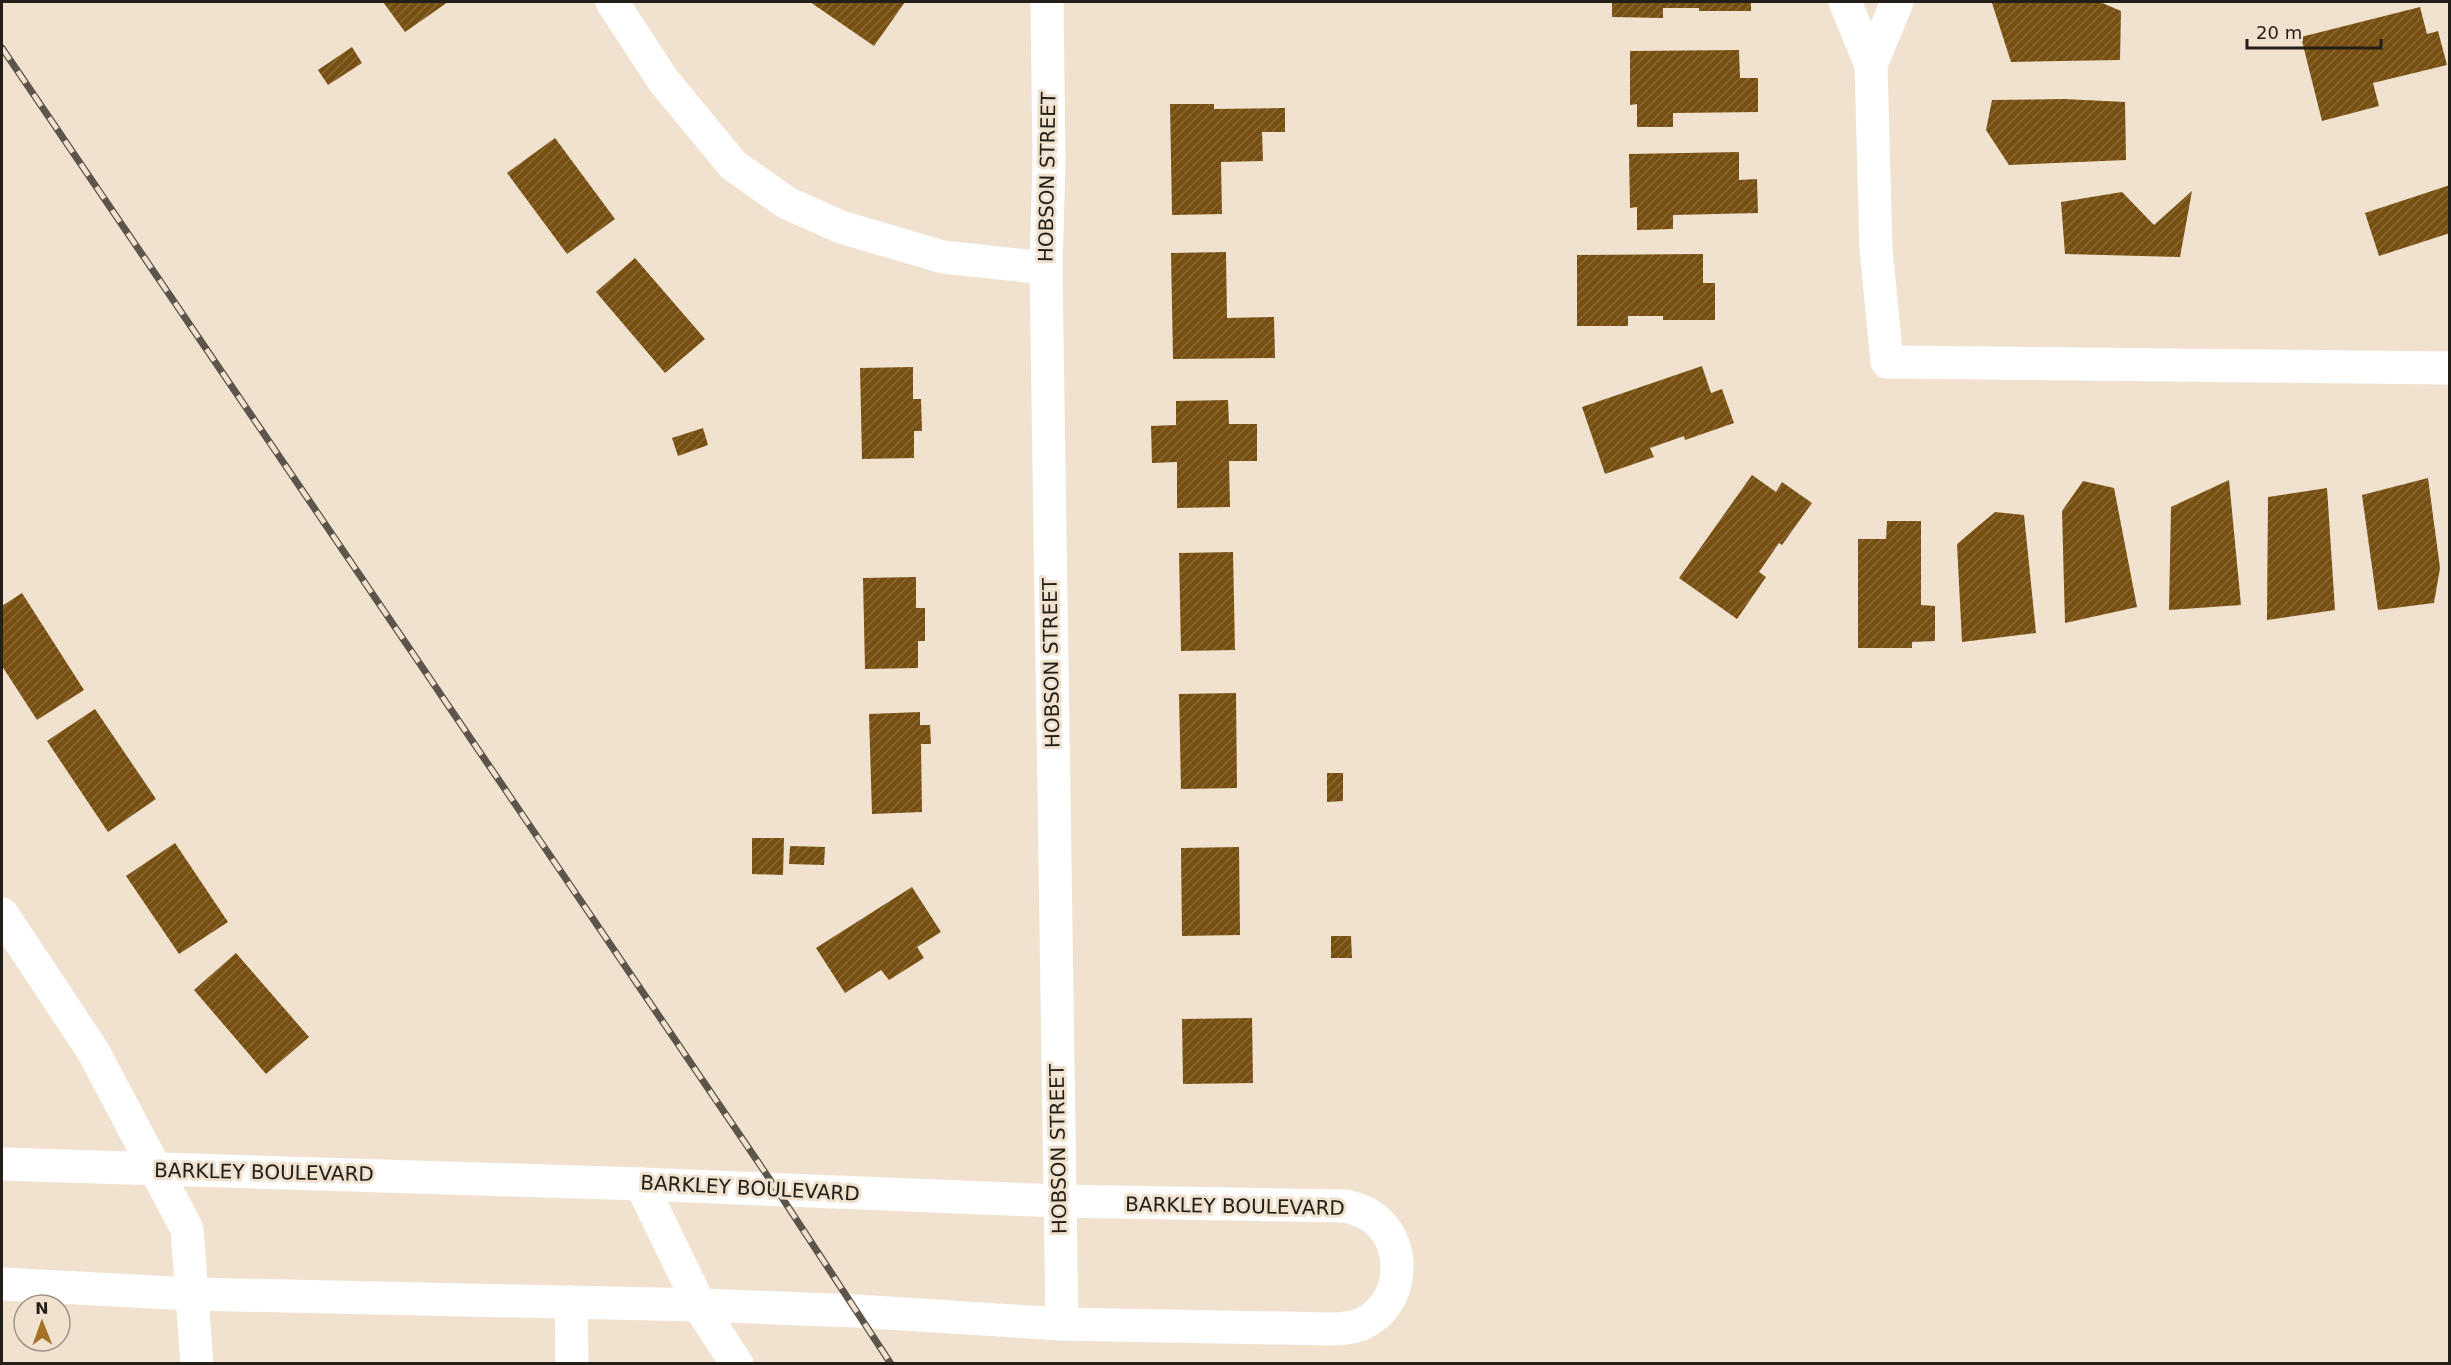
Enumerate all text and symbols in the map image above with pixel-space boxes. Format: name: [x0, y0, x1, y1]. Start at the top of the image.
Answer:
scale bar: [2247, 12, 2380, 50]
text: 20 m: [2256, 22, 2302, 43]
street label: HOBSON STREET: [1034, 91, 1060, 262]
street label: HOBSON STREET: [1038, 577, 1064, 748]
street label: HOBSON STREET: [1045, 1063, 1071, 1234]
street label: BARKLEY BOULEVARD: [154, 1158, 374, 1186]
street label: BARKLEY BOULEVARD: [640, 1170, 860, 1206]
street label: BARKLEY BOULEVARD: [1125, 1192, 1345, 1220]
north arrow: [12, 1293, 72, 1353]
text: N: [35, 1299, 49, 1318]

